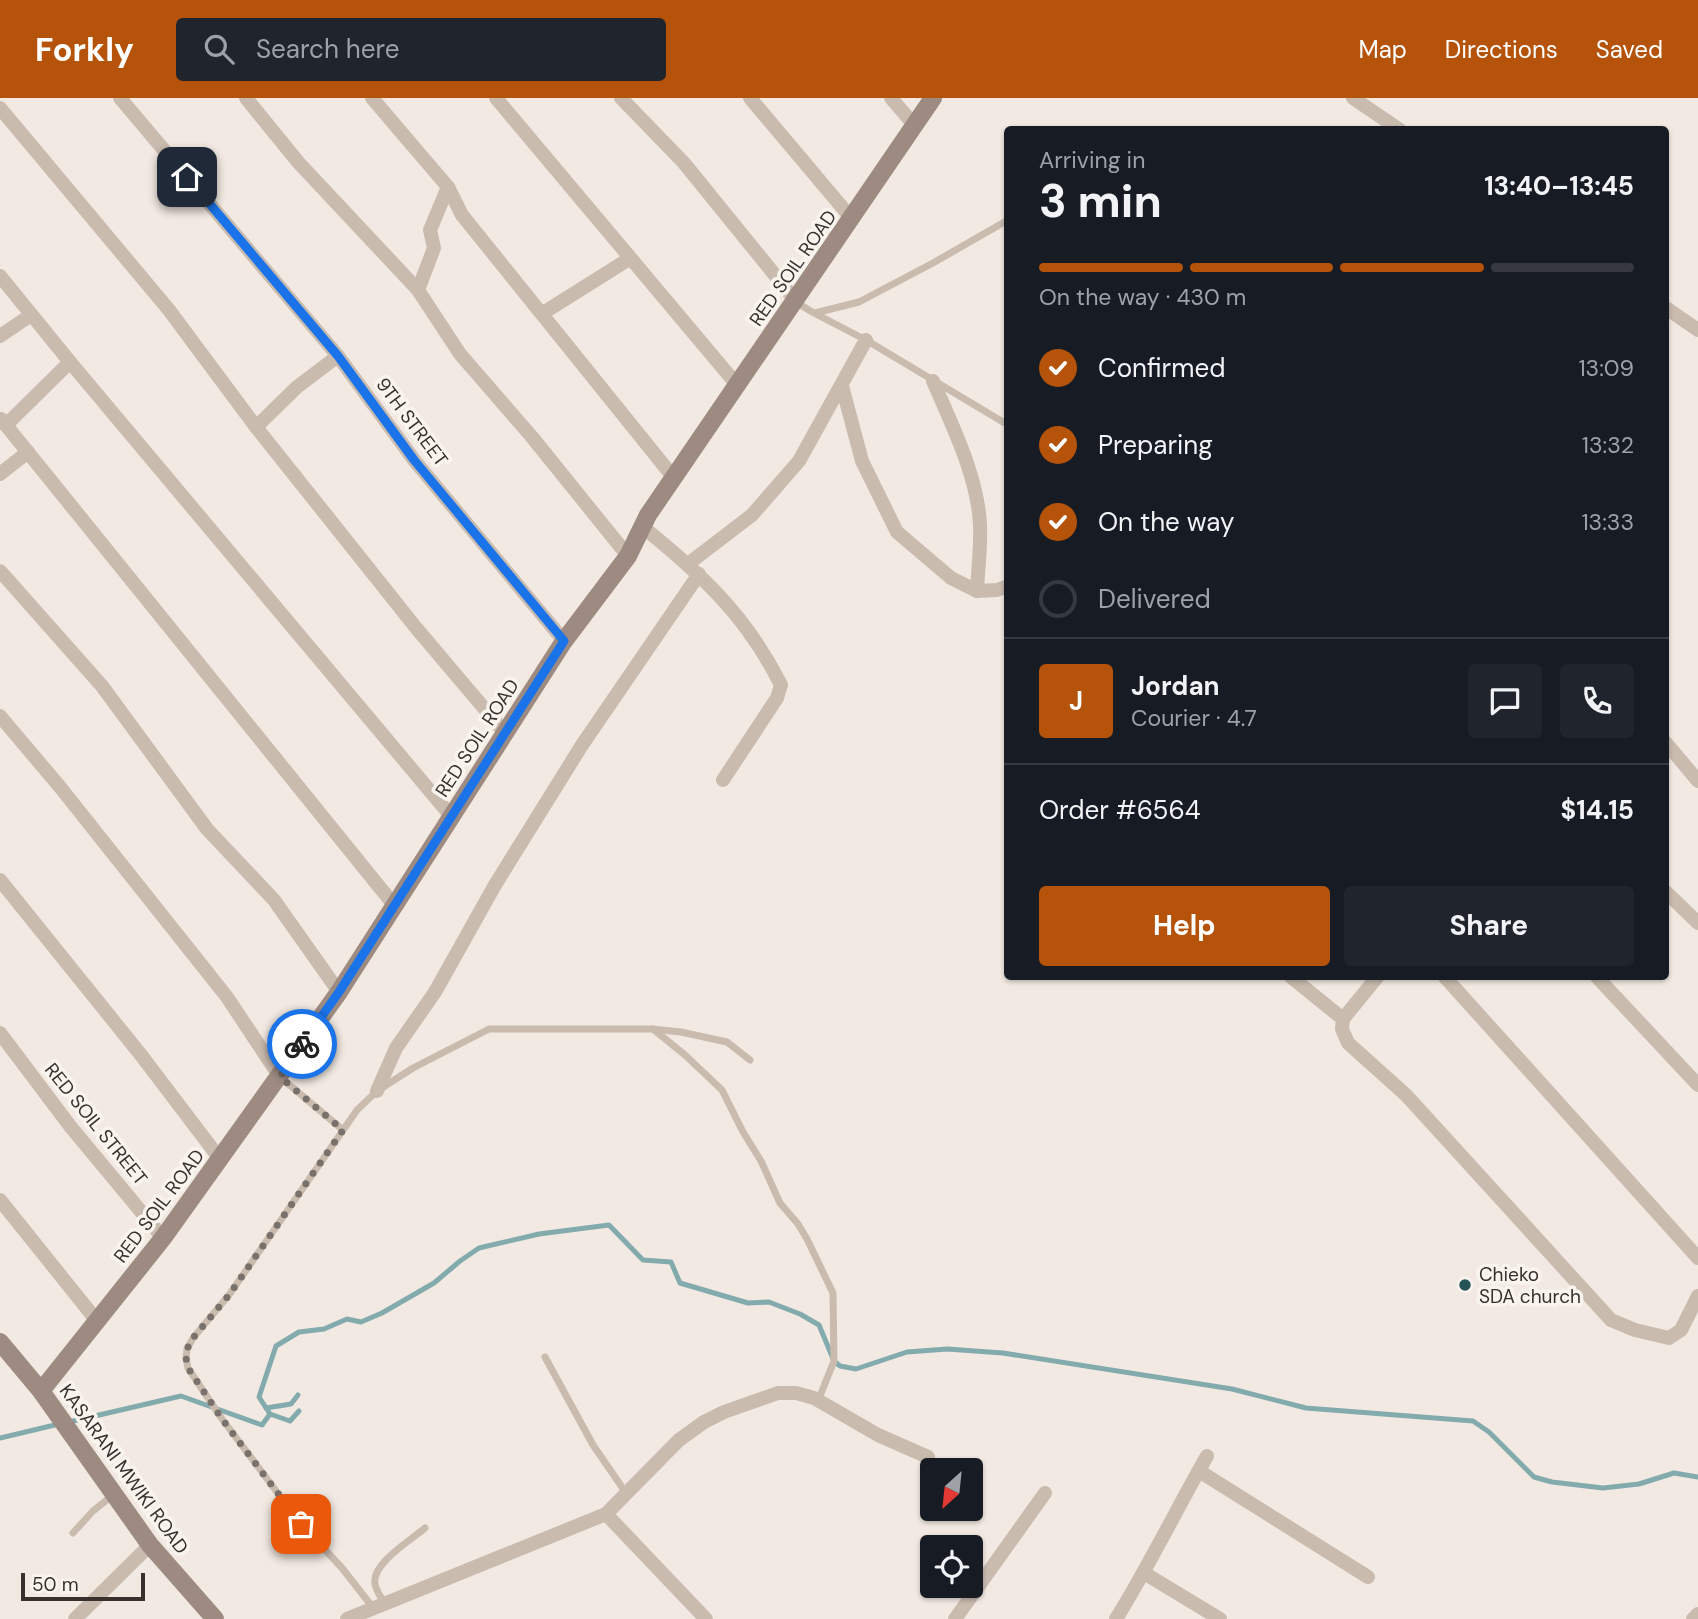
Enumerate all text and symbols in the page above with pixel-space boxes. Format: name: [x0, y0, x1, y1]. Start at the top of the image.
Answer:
search box: [176, 18, 666, 81]
text: Forkly: [35, 28, 134, 71]
icon: search: [200, 30, 238, 68]
text: Search here: [256, 32, 399, 66]
text: Map: [1359, 34, 1407, 65]
text: Directions: [1445, 34, 1558, 65]
text: Saved: [1596, 34, 1663, 65]
text: Arriving in: [1039, 145, 1145, 175]
pin: [157, 147, 217, 207]
icon: home: [168, 158, 206, 196]
text: 13:40–13:45: [1484, 169, 1634, 203]
text: 3 min: [1039, 171, 1162, 231]
street label: RED SOIL ROAD: [744, 205, 842, 331]
text: On the way · 430 m: [1039, 282, 1246, 312]
icon: check: [1039, 349, 1077, 387]
text: Confirmed: [1098, 351, 1225, 385]
text: 13:09: [1578, 353, 1634, 383]
street label: 9TH STREET: [371, 373, 454, 472]
icon: check: [1039, 426, 1077, 464]
text: Preparing: [1098, 428, 1213, 462]
text: 13:32: [1582, 430, 1634, 460]
icon: check: [1039, 503, 1077, 541]
text: On the way: [1098, 505, 1234, 539]
text: 13:33: [1581, 507, 1634, 537]
text: Delivered: [1098, 582, 1211, 616]
button: chat: [1468, 664, 1542, 738]
button: phone: [1560, 664, 1634, 738]
text: Jordan: [1131, 669, 1220, 703]
street label: RED SOIL ROAD: [429, 674, 525, 802]
text: J: [1069, 684, 1083, 718]
text: Courier · 4.7: [1131, 703, 1257, 733]
text: Order #6564: [1039, 793, 1201, 827]
text: $14.15: [1561, 793, 1634, 827]
button: Help: [1039, 886, 1330, 966]
button: Share: [1344, 886, 1634, 966]
courier: [267, 1009, 337, 1079]
icon: bike: [283, 1025, 321, 1063]
street label: RED SOIL STREET: [39, 1058, 153, 1190]
street label: RED SOIL ROAD: [108, 1144, 210, 1268]
place label: Chieko SDA church: [1479, 1262, 1581, 1309]
marker: Chieko SDA church: [1457, 1277, 1473, 1293]
street label: KASARANI MWIKI ROAD: [54, 1379, 194, 1559]
north arrow: [920, 1458, 984, 1521]
map controls: [920, 1458, 983, 1598]
pin: [271, 1494, 331, 1554]
icon: bag: [282, 1505, 320, 1543]
button: locate: [920, 1535, 983, 1598]
scale bar: [21, 1570, 145, 1602]
text: 50 m: [32, 1572, 79, 1597]

